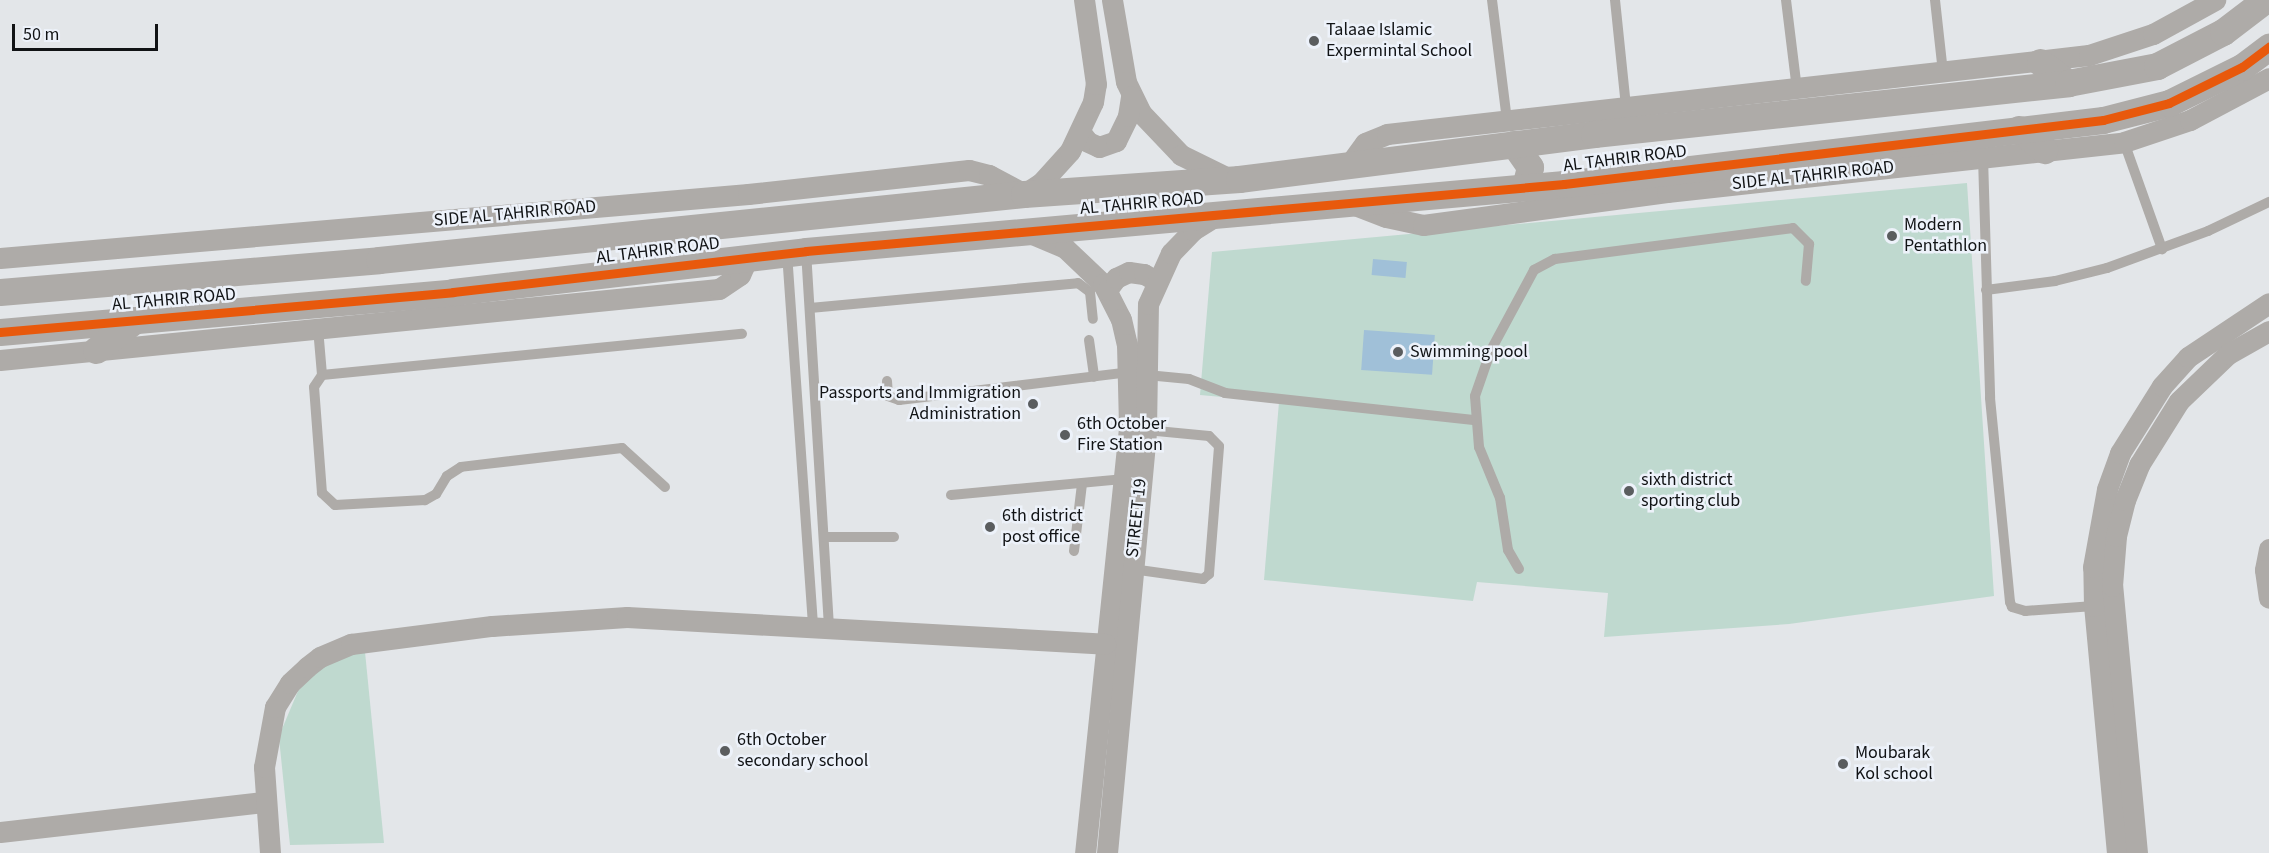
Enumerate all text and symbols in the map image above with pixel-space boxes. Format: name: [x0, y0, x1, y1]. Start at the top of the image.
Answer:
scale bar: [15, 12, 160, 50]
place label: Talaae Islamic Expermintal School: [1326, 20, 1472, 63]
text: 50 m: [23, 22, 59, 47]
marker: Talaae Islamic Expermintal School: [1307, 34, 1321, 48]
street label: AL TAHRIR ROAD: [1562, 141, 1688, 177]
street label: SIDE AL TAHRIR ROAD: [1731, 157, 1895, 195]
street label: AL TAHRIR ROAD: [1079, 188, 1205, 220]
street label: SIDE AL TAHRIR ROAD: [433, 196, 597, 232]
place label: Modern Pentathlon: [1904, 215, 1987, 258]
marker: Modern Pentathlon: [1885, 229, 1899, 243]
street label: AL TAHRIR ROAD: [595, 233, 721, 269]
street label: AL TAHRIR ROAD: [111, 284, 237, 316]
place label: Swimming pool: [1410, 341, 1528, 363]
marker: Swimming pool: [1391, 345, 1405, 359]
place label: Passports and Immigration Administration: [819, 383, 1021, 426]
marker: Passports and Immigration Administration: [1026, 397, 1040, 411]
place label: 6th October Fire Station: [1077, 414, 1166, 456]
marker: 6th October Fire Station: [1058, 428, 1072, 442]
place label: sixth district sporting club: [1641, 470, 1740, 512]
street label: STREET 19: [1122, 477, 1152, 559]
marker: sixth district sporting club: [1622, 484, 1636, 498]
place label: 6th district post office: [1002, 506, 1083, 548]
marker: 6th district post office: [983, 520, 997, 534]
place label: 6th October secondary school: [737, 730, 868, 772]
place label: Moubarak Kol school: [1855, 743, 1933, 786]
marker: 6th October secondary school: [718, 744, 732, 758]
marker: Moubarak Kol school: [1836, 757, 1850, 771]

